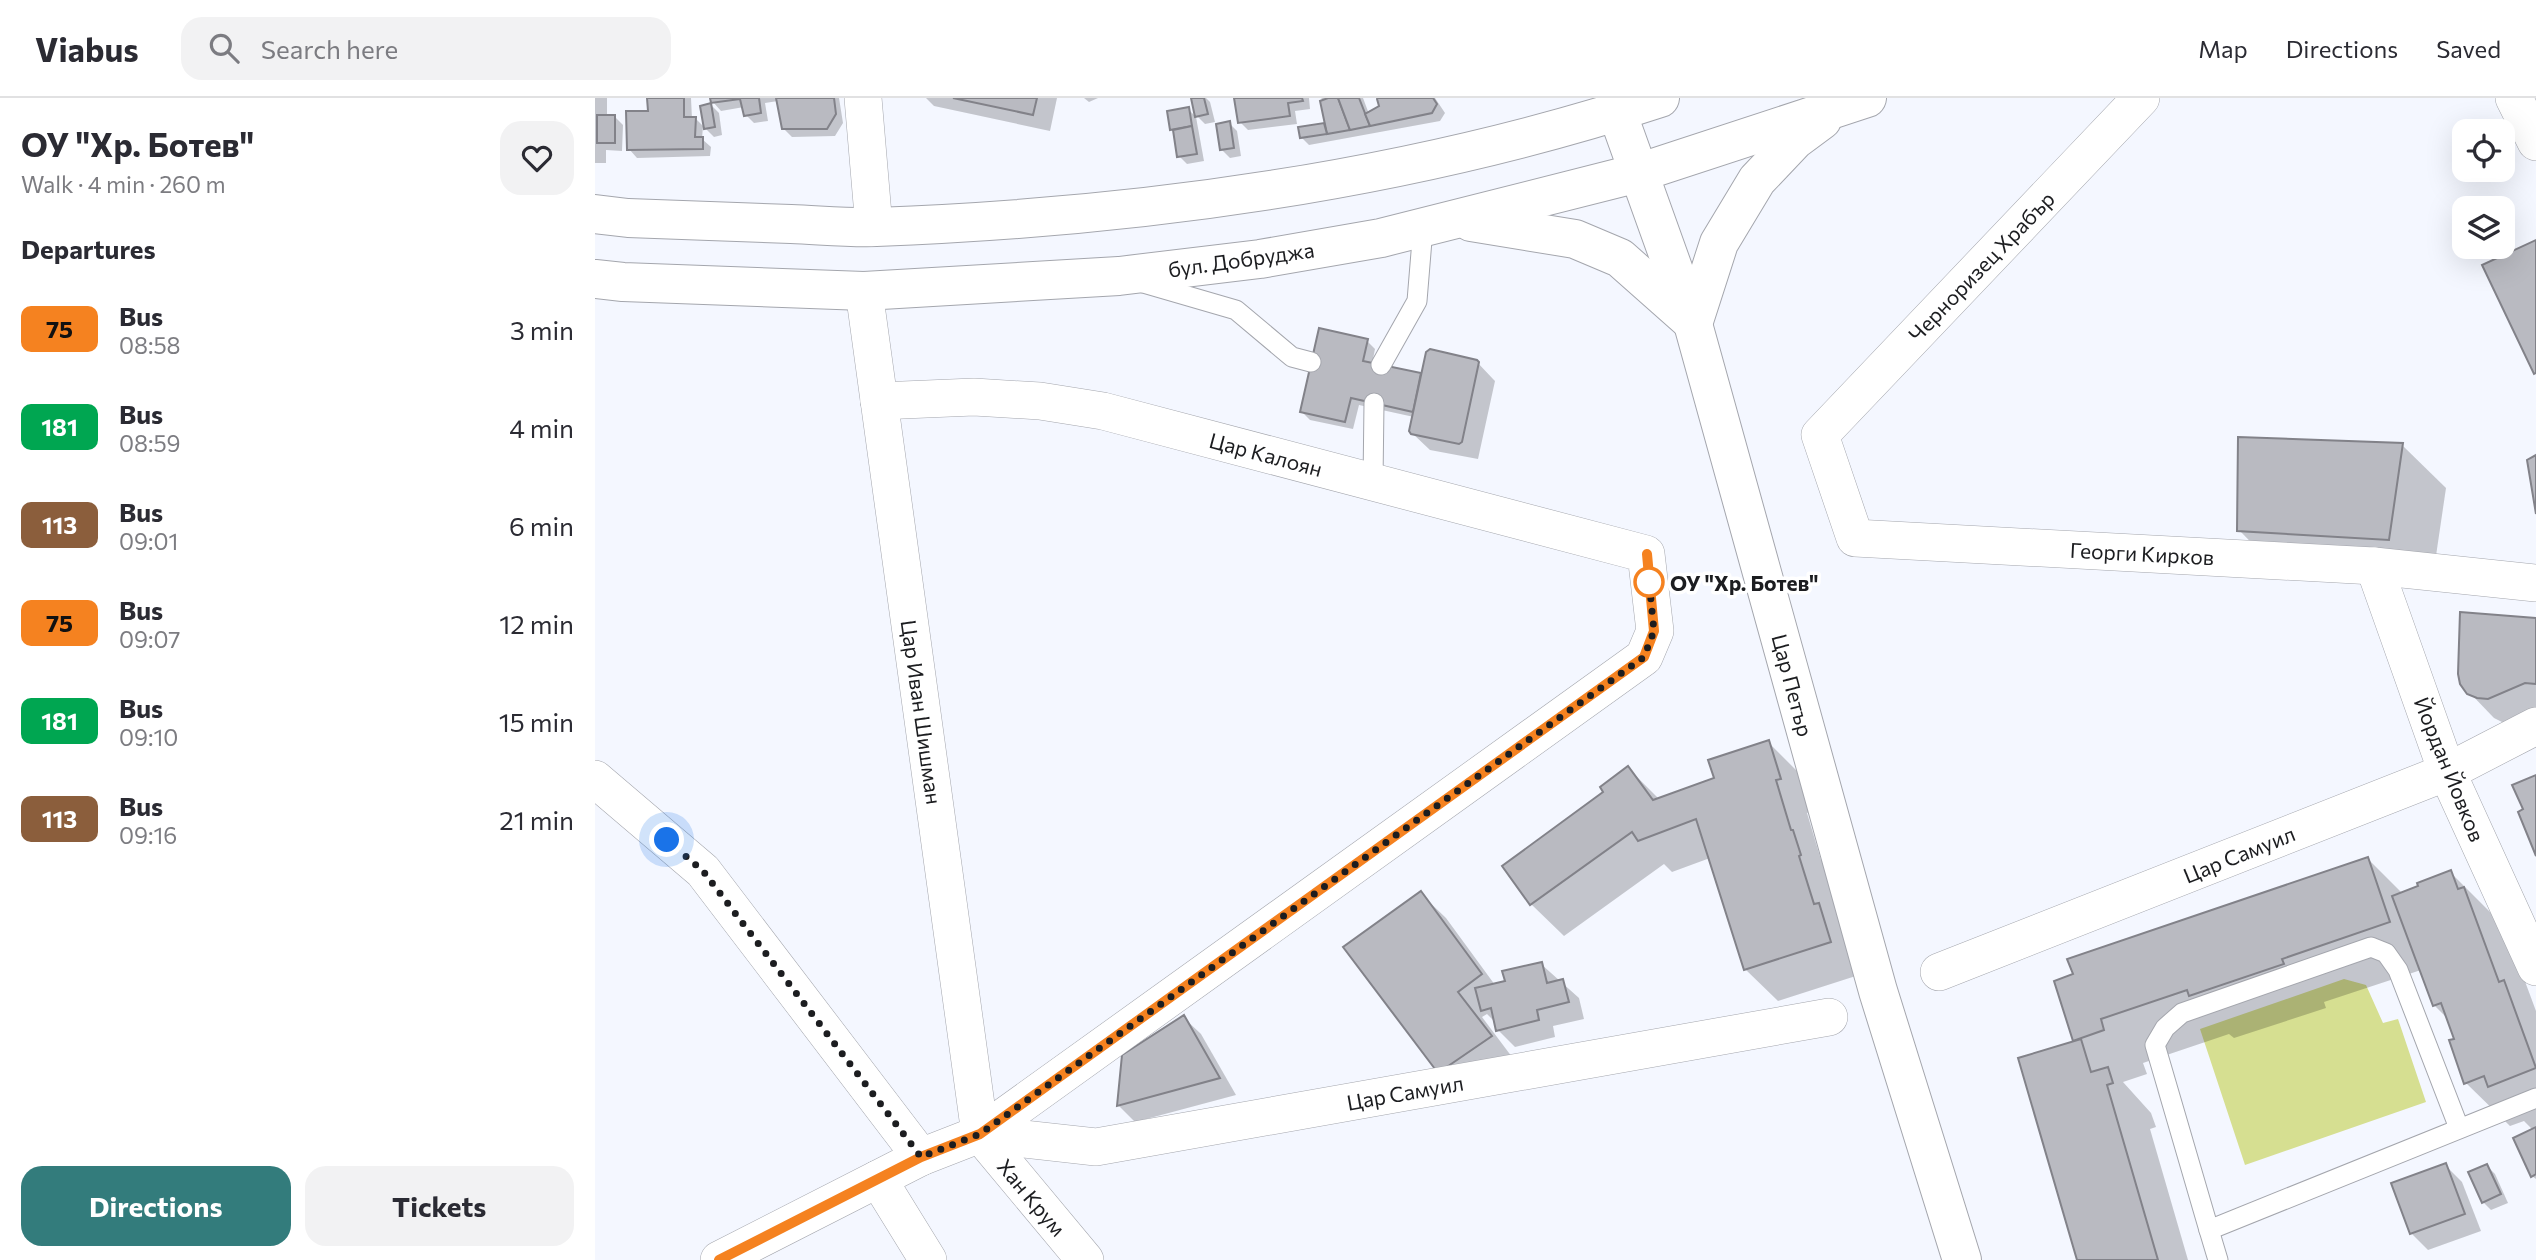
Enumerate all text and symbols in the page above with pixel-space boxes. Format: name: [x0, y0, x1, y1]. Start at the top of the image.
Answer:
search box: [181, 17, 671, 80]
text: Viabus: [35, 28, 139, 69]
icon: search: [205, 29, 243, 67]
text: Search here: [261, 33, 398, 64]
text: Map: [2198, 34, 2248, 63]
text: Directions: [2286, 34, 2398, 63]
text: Saved: [2436, 34, 2501, 63]
map controls: [2452, 119, 2515, 259]
button: locate: [2452, 119, 2515, 182]
button: heart: [500, 121, 574, 195]
text: ОУ "Хр. Ботев": [21, 123, 254, 164]
text: Walk · 4 min · 260 m: [21, 170, 226, 198]
street label: Черноризец Храбър: [1903, 186, 2059, 346]
button: layers: [2452, 196, 2515, 259]
text: Departures: [21, 233, 156, 264]
street label: бул. Добруджа: [1166, 236, 1316, 282]
text: Bus: [119, 300, 163, 331]
text: 75: [46, 314, 73, 343]
text: 3 min: [510, 314, 574, 345]
text: 08:58: [119, 331, 181, 359]
text: Bus: [119, 398, 163, 429]
text: 181: [41, 412, 78, 441]
text: 4 min: [509, 412, 574, 443]
street label: Цар Калоян: [1207, 427, 1325, 481]
text: 08:59: [119, 429, 181, 457]
text: Bus: [119, 496, 163, 527]
text: 113: [42, 510, 77, 539]
text: 6 min: [509, 510, 574, 541]
text: 09:01: [119, 527, 178, 555]
street label: Георги Кирков: [2069, 537, 2215, 569]
marker: ОУ "Хр. Ботев": [1634, 567, 1664, 597]
place label: ОУ "Хр. Ботев": [1670, 570, 1818, 595]
text: Bus: [119, 594, 163, 625]
text: 75: [46, 608, 73, 637]
text: 12 min: [499, 608, 574, 639]
street label: Цар Иван Шишман: [897, 618, 947, 806]
text: 09:07: [119, 625, 180, 653]
street label: Цар Петър: [1767, 631, 1819, 739]
text: Bus: [119, 692, 163, 723]
street label: Йордан Йовков: [2410, 693, 2490, 845]
text: 181: [41, 706, 78, 735]
text: 15 min: [499, 706, 574, 737]
text: 09:10: [119, 723, 178, 751]
text: Bus: [119, 790, 163, 821]
text: 113: [42, 804, 77, 833]
text: 21 min: [499, 804, 574, 835]
street label: Цар Самуил: [2179, 820, 2299, 888]
text: 09:16: [119, 821, 177, 849]
your location: [649, 822, 684, 857]
street label: Цар Самуил: [1345, 1069, 1465, 1115]
street label: Хан Крум: [993, 1153, 1071, 1241]
button: Directions: [21, 1166, 291, 1246]
button: Tickets: [305, 1166, 574, 1246]

